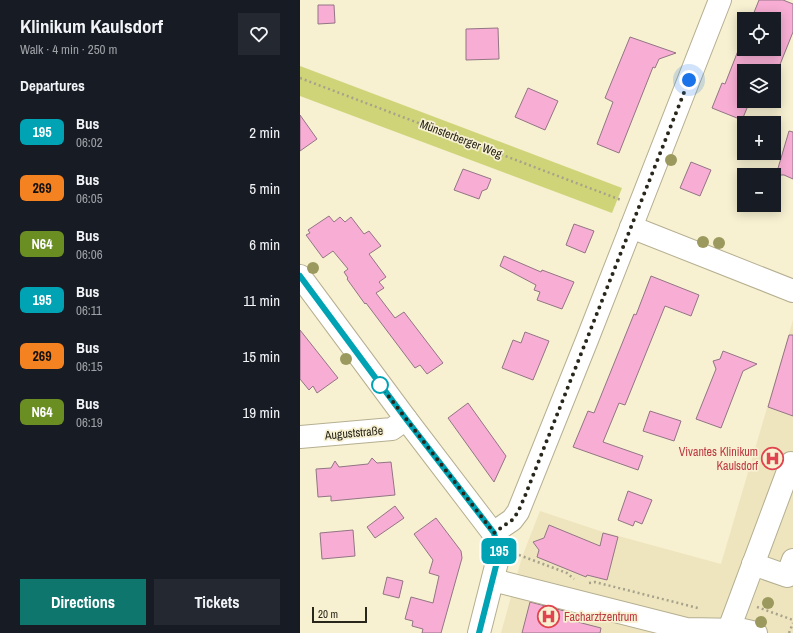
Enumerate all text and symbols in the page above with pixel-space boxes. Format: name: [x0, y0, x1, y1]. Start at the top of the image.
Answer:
map controls: [737, 12, 781, 212]
button: locate: [737, 12, 781, 56]
text: Klinikum Kaulsdorf: [20, 13, 163, 39]
button: heart: [238, 13, 280, 55]
text: Walk · 4 min · 250 m: [20, 41, 117, 58]
button: layers: [737, 64, 781, 108]
your location: [679, 70, 699, 90]
text: Departures: [20, 75, 85, 96]
text: Bus: [76, 113, 99, 134]
street label: Münsterberger Weg: [418, 116, 505, 162]
button: +: [737, 116, 781, 160]
text: 2 min: [249, 122, 280, 143]
text: 195: [32, 123, 52, 141]
text: 06:02: [76, 134, 103, 151]
button: −: [737, 168, 781, 212]
text: Bus: [76, 169, 99, 190]
text: 5 min: [249, 178, 280, 199]
text: 269: [32, 179, 52, 197]
text: 06:05: [76, 190, 103, 207]
text: Bus: [76, 225, 99, 246]
text: 6 min: [249, 234, 280, 255]
text: N64: [31, 235, 53, 253]
text: 06:06: [76, 246, 103, 263]
text: Bus: [76, 281, 99, 302]
text: 11 min: [243, 290, 280, 311]
text: 195: [32, 291, 52, 309]
text: 06:11: [76, 302, 102, 319]
text: Bus: [76, 337, 99, 358]
text: 15 min: [242, 346, 280, 367]
text: 269: [32, 347, 52, 365]
text: 06:15: [76, 358, 103, 375]
unlabelled marker: [371, 376, 389, 394]
text: Bus: [76, 393, 99, 414]
text: 19 min: [242, 402, 280, 423]
text: N64: [31, 403, 53, 421]
text: 06:19: [76, 414, 103, 431]
street label: Auguststraße: [323, 422, 384, 444]
place label: Vivantes Klinikum Kaulsdorf: [679, 444, 758, 474]
hospital icon: Vivantes Klinikum Kaulsdorf: [760, 446, 786, 472]
line badge: 195: [476, 538, 522, 564]
text: 195: [489, 542, 509, 560]
button: Directions: [20, 579, 146, 625]
button: Tickets: [154, 579, 280, 625]
hospital icon: Facharztzentrum: [536, 604, 562, 630]
scale bar: [312, 605, 367, 624]
text: 20 m: [318, 607, 338, 621]
place label: Facharztzentrum: [564, 609, 637, 625]

